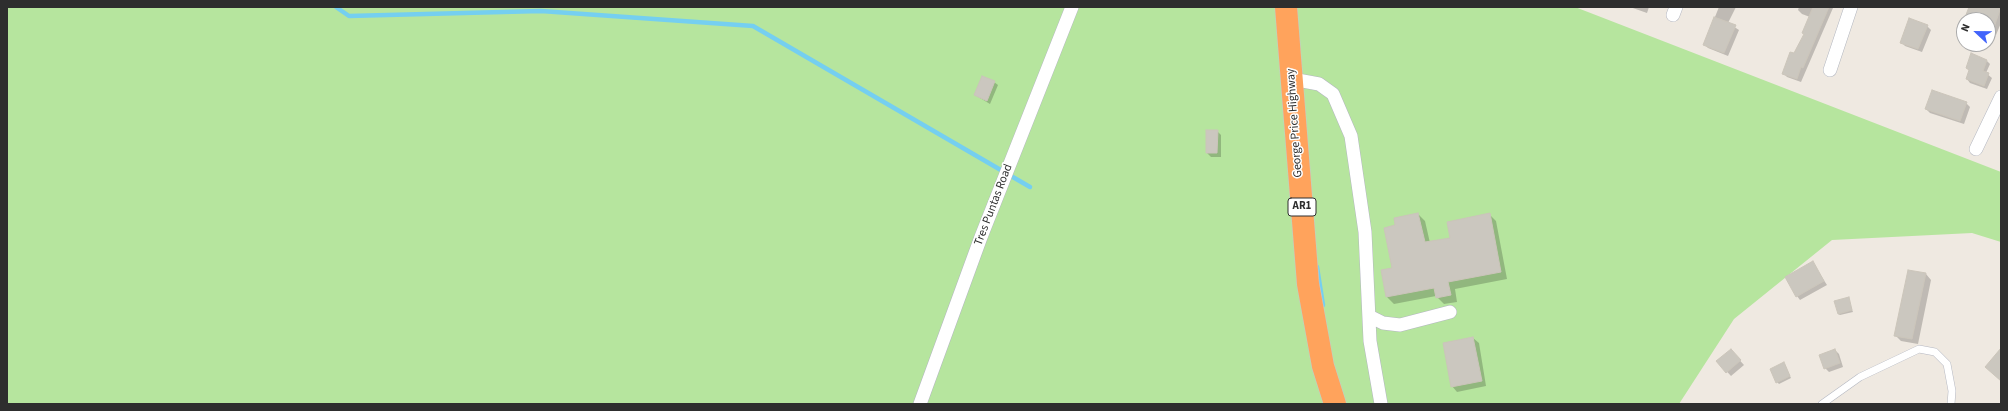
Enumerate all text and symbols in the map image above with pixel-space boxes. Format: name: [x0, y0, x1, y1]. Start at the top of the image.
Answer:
north arrow: [1956, 12, 1996, 52]
text: N: [1957, 21, 1974, 34]
street label: George Price Highway: [1284, 68, 1306, 178]
street label: Tres Puntas Road: [972, 162, 1016, 248]
road number: AR1: [1288, 198, 1316, 216]

